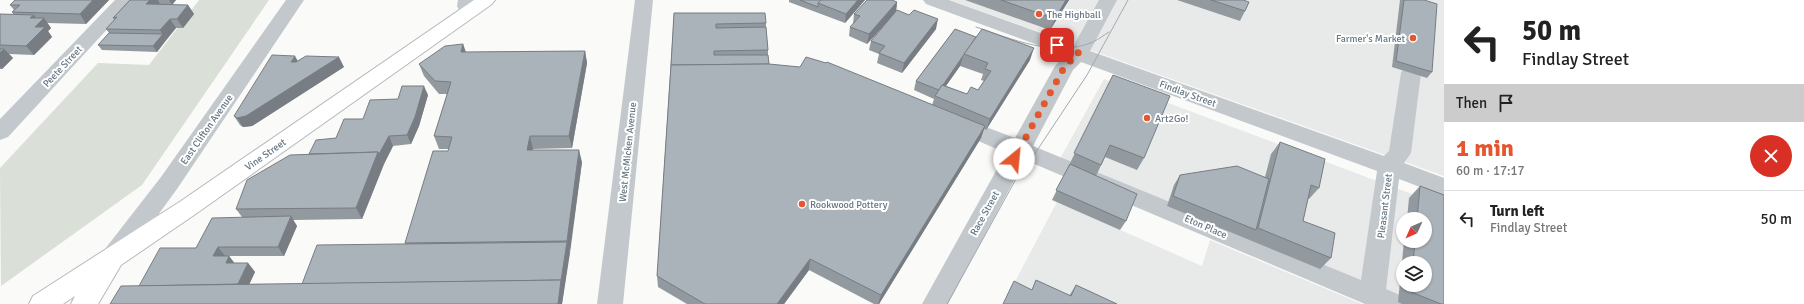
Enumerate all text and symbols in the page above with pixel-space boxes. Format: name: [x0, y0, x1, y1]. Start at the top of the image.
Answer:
marker: The Highball: [1034, 9, 1044, 19]
place label: The Highball: [1047, 9, 1101, 21]
text: 50 m: [1522, 14, 1581, 48]
icon: left: [1456, 16, 1508, 68]
pin: [1040, 28, 1074, 62]
place label: Farmer's Market: [1336, 33, 1405, 45]
marker: Farmer's Market: [1408, 33, 1418, 43]
icon: arrive: [1046, 34, 1068, 56]
street label: Peete Street: [41, 43, 85, 90]
text: Findlay Street: [1522, 48, 1629, 70]
street label: Findlay Street: [1158, 78, 1218, 110]
street label: East Clifton Avenue: [178, 92, 236, 167]
icon: arrive: [1495, 92, 1517, 114]
text: Then: [1456, 94, 1487, 112]
street label: West McMicken Avenue: [617, 102, 639, 203]
marker: Art2Go!: [1142, 113, 1152, 123]
place label: Art2Go!: [1155, 113, 1189, 125]
text: 1 min: [1456, 133, 1514, 163]
button: close: [1750, 135, 1792, 177]
street label: Vine Street: [243, 136, 289, 173]
position arrow: [993, 138, 1035, 180]
text: 60 m · 17:17: [1456, 163, 1525, 179]
street label: Pleasant Street: [1375, 173, 1395, 239]
street label: Race Street: [968, 189, 1002, 238]
marker: Rookwood Pottery: [797, 199, 807, 209]
place label: Rookwood Pottery: [810, 199, 888, 211]
text: Turn left: [1490, 202, 1544, 220]
icon: left: [1456, 208, 1478, 230]
text: 50 m: [1761, 210, 1792, 228]
north arrow: [1396, 212, 1432, 248]
map controls: [1396, 212, 1432, 292]
street label: Eton Place: [1182, 213, 1229, 241]
text: Findlay Street: [1490, 220, 1567, 236]
button: layers: [1396, 256, 1432, 292]

